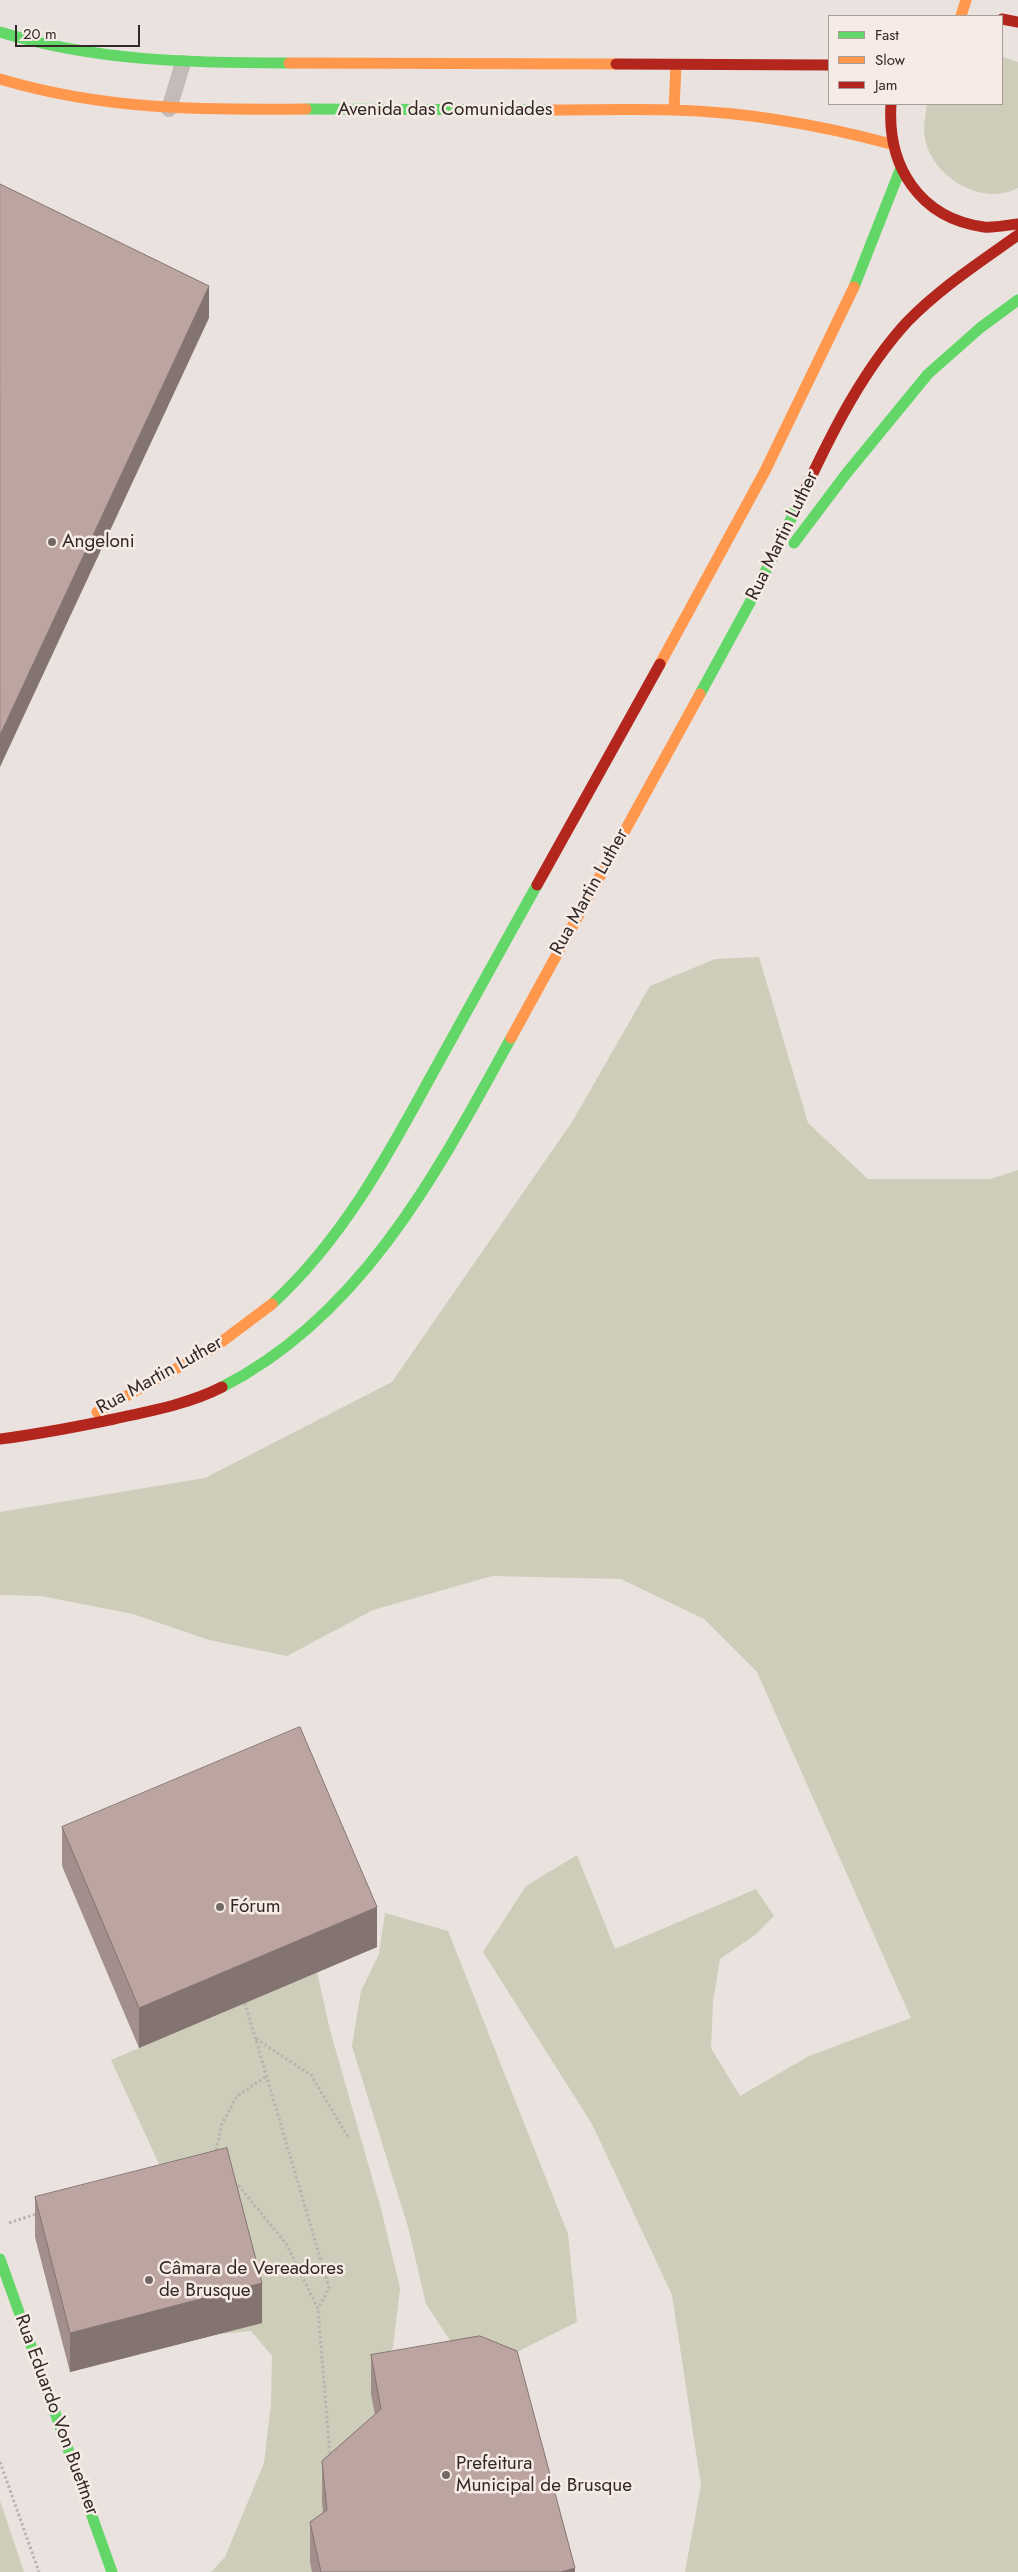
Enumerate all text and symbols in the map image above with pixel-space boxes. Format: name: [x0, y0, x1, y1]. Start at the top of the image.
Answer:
scale bar: [18, 15, 142, 47]
legend: [828, 15, 1003, 105]
text: 20 m: [23, 23, 57, 45]
text: Fast: [875, 24, 899, 46]
text: Slow: [875, 49, 905, 71]
text: Jam: [875, 74, 898, 96]
street label: Avenida das Comunidades: [338, 99, 552, 121]
street label: Rua Martin Luther: [742, 468, 824, 604]
place label: Angeloni: [62, 531, 135, 553]
marker: Angeloni: [46, 536, 58, 548]
street label: Rua Martin Luther: [546, 825, 634, 959]
street label: Rua Martin Luther: [93, 1332, 227, 1420]
place label: Fórum: [230, 1896, 281, 1918]
marker: Fórum: [214, 1901, 226, 1913]
place label: Câmara de Vereadores de Brusque: [159, 2258, 344, 2302]
marker: Câmara de Vereadores de Brusque: [143, 2274, 155, 2286]
street label: Rua Eduardo Von Buettner: [9, 2311, 103, 2519]
place label: Prefeitura Municipal de Brusque: [456, 2453, 632, 2497]
marker: Prefeitura Municipal de Brusque: [440, 2469, 452, 2481]

